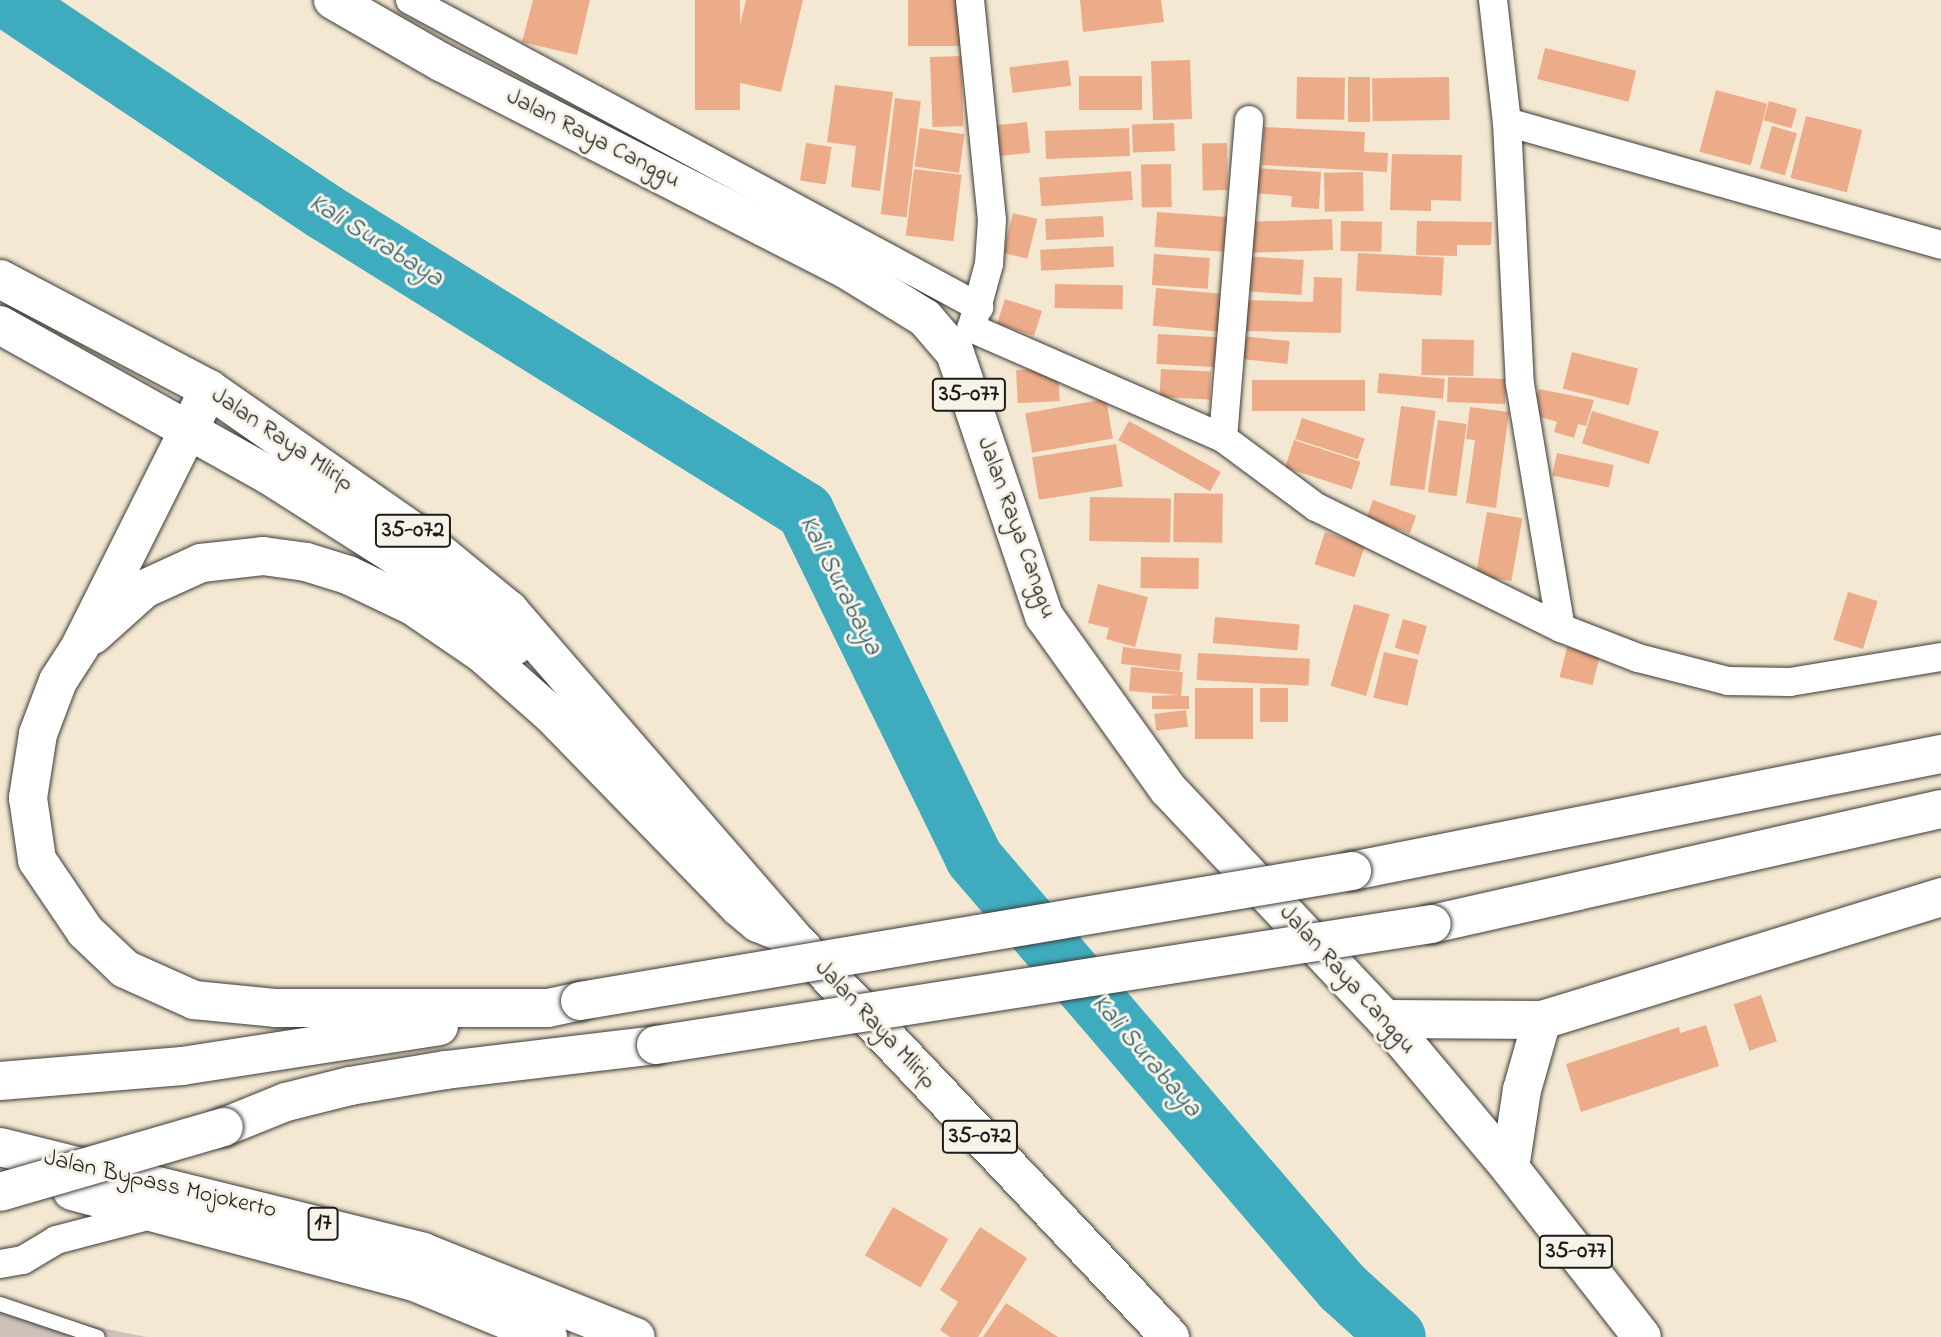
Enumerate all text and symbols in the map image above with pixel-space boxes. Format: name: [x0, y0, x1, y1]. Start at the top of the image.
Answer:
street label: Jalan Raya Canggu: [501, 83, 685, 195]
water label: Kali Surabaya: [302, 188, 448, 296]
road number: 35-077: [930, 376, 1007, 414]
street label: Jalan Raya Mlirip: [205, 382, 359, 498]
street label: Jalan Raya Canggu: [970, 433, 1062, 623]
water label: Kali Surabaya: [791, 511, 887, 661]
road number: 35-072: [374, 512, 452, 551]
street label: Jalan Raya Canggu: [1272, 899, 1422, 1061]
street label: Jalan Raya Mlirip: [808, 955, 942, 1095]
water label: Kali Surabaya: [1083, 989, 1207, 1125]
road number: 35-072: [942, 1118, 1018, 1156]
street label: Jalan Bypass Mojokerto: [41, 1144, 279, 1226]
road number: 17: [307, 1204, 339, 1244]
road number: 35-077: [1538, 1232, 1614, 1272]

